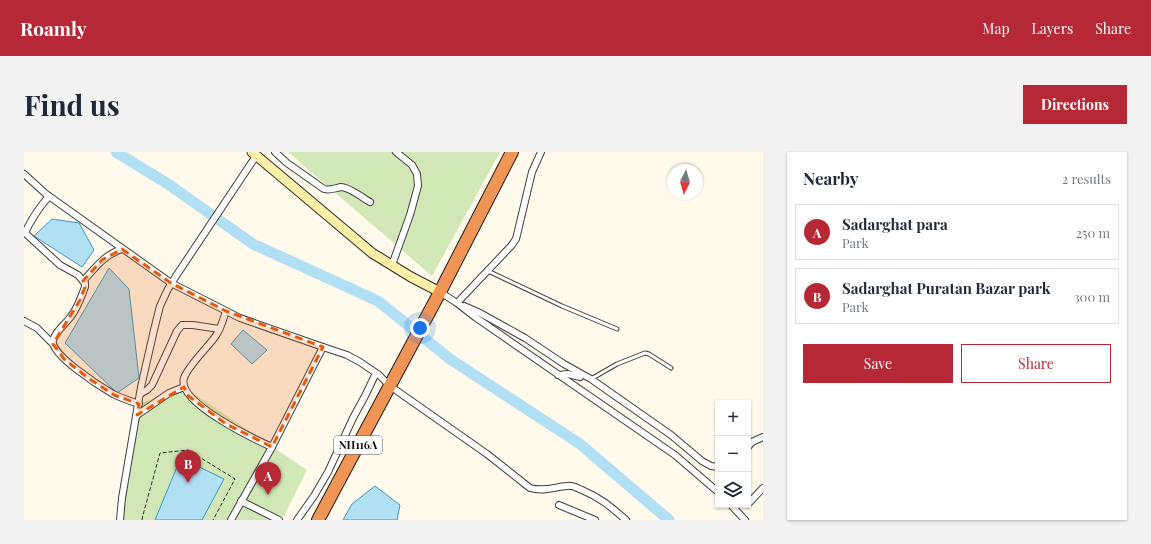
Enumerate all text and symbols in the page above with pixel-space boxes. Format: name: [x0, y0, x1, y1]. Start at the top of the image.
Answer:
text: Roamly: [20, 15, 87, 41]
text: Map: [982, 19, 1010, 38]
text: Layers: [1032, 19, 1073, 38]
text: Share: [1095, 19, 1131, 38]
button: Directions: [1023, 85, 1127, 124]
text: Find us: [24, 86, 120, 123]
north arrow: [667, 164, 703, 200]
text: Nearby: [803, 167, 858, 189]
text: 2 results: [1062, 170, 1111, 187]
text: Sadarghat para: [842, 214, 948, 234]
text: A: [813, 224, 821, 241]
text: 250 m: [1076, 224, 1110, 241]
text: Park: [842, 234, 869, 251]
text: Sadarghat Puratan Bazar park: [842, 278, 1050, 298]
text: B: [813, 288, 821, 305]
text: 300 m: [1074, 288, 1110, 305]
text: Park: [842, 298, 869, 315]
your location: [410, 318, 430, 338]
button: Save: [803, 344, 953, 383]
button: Share: [961, 344, 1111, 383]
map controls: [715, 400, 751, 508]
button: +: [715, 400, 751, 436]
road number: NH116A: [334, 436, 382, 454]
button: −: [715, 436, 751, 472]
pin: B: [175, 450, 201, 483]
pin: A: [255, 462, 281, 495]
button: layers: [715, 472, 751, 508]

